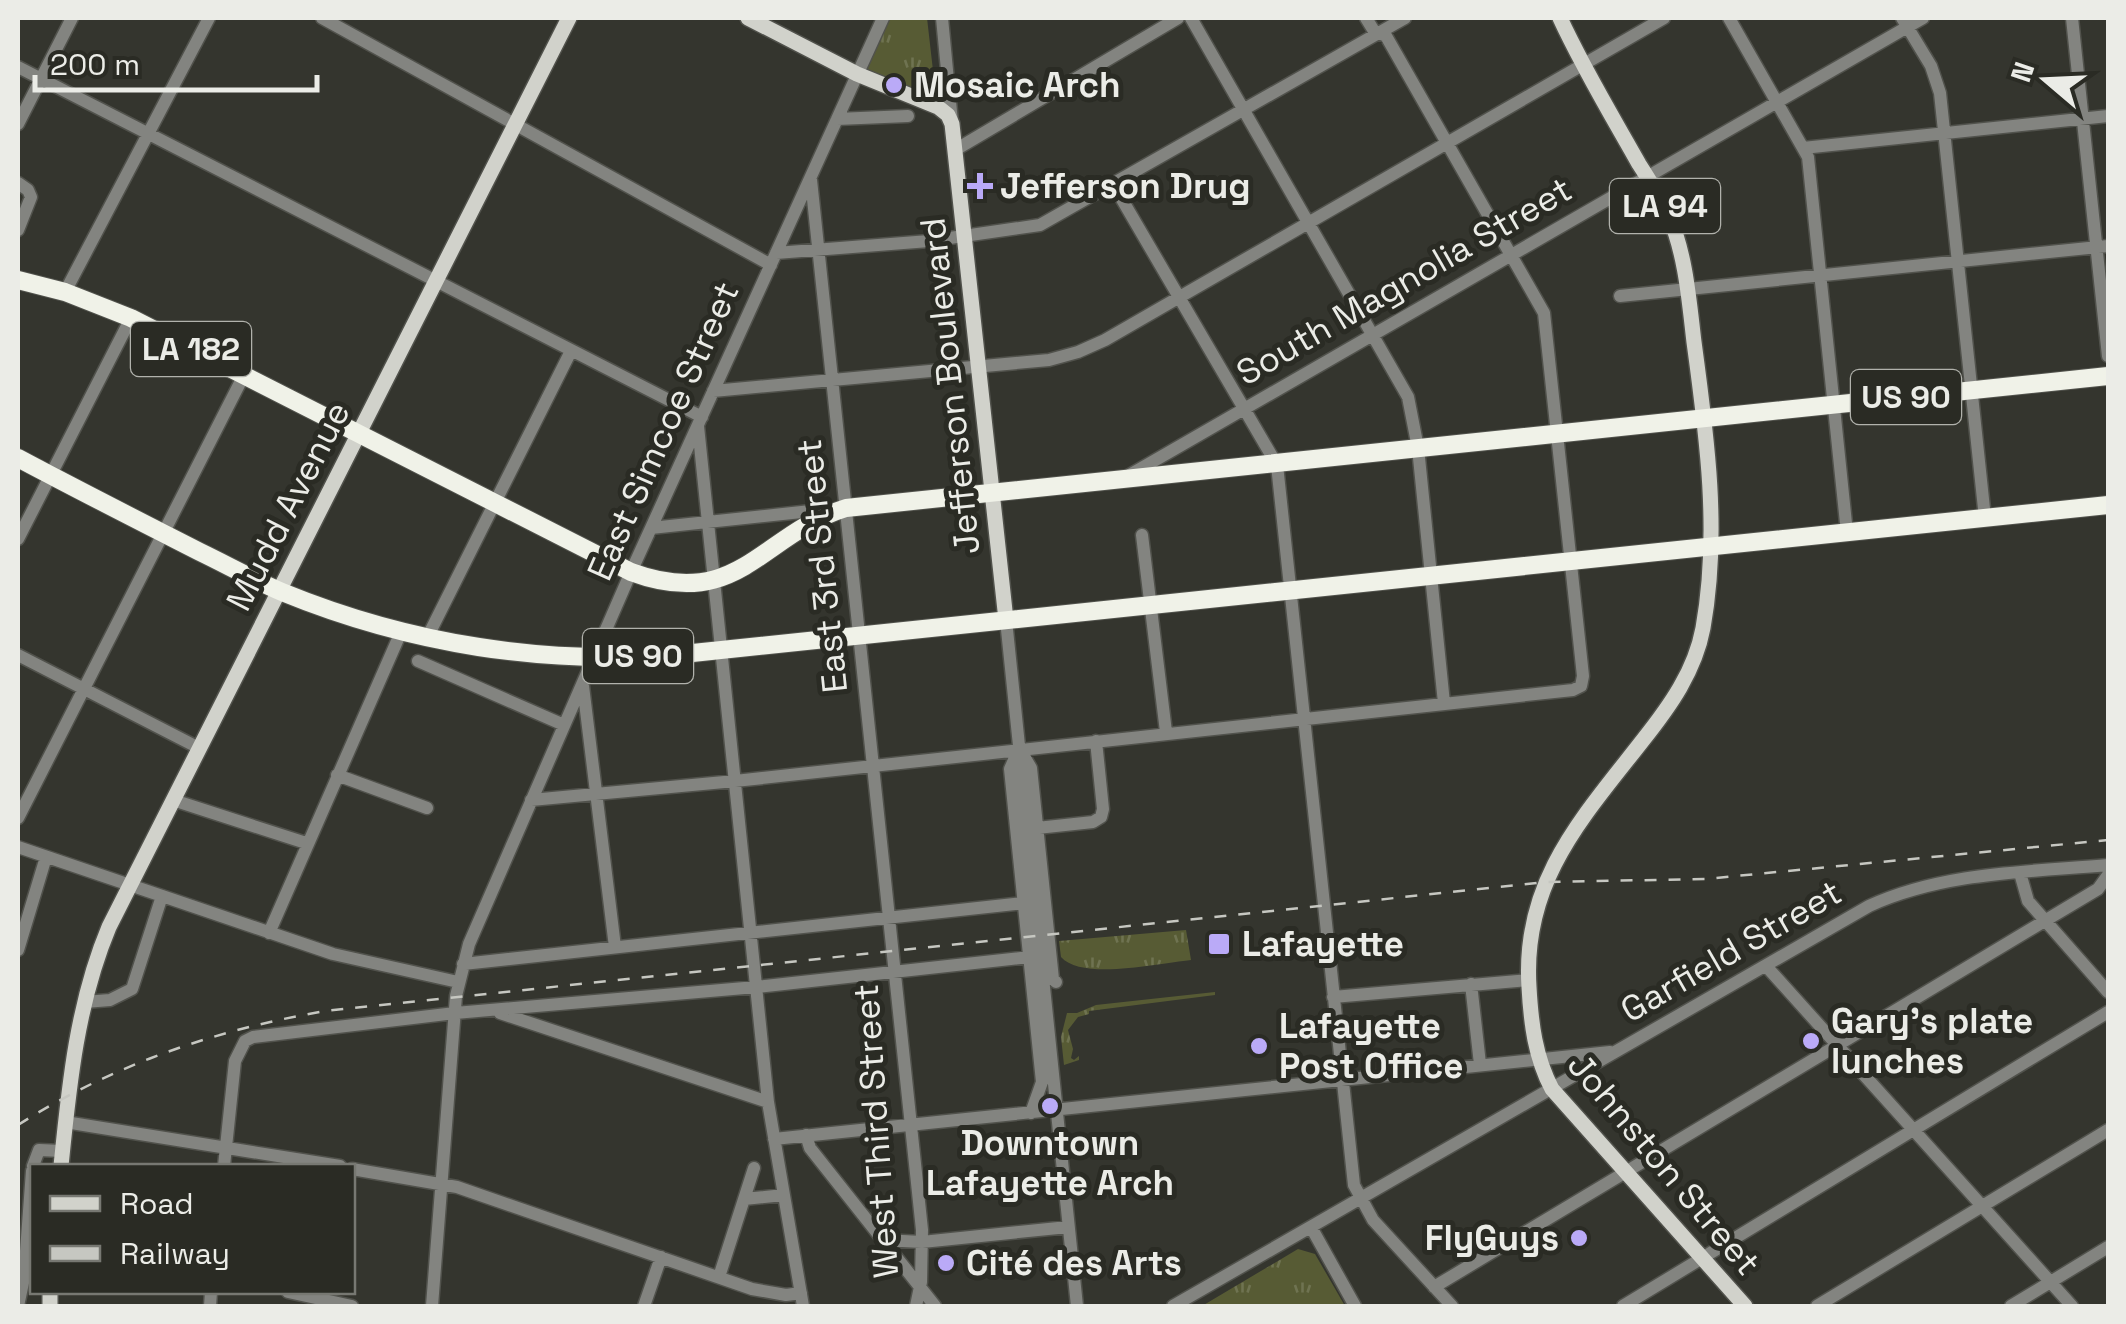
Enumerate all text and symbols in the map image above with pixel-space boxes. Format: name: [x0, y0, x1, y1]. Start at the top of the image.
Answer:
scale bar: [35, 30, 318, 92]
north arrow: [1996, 30, 2096, 130]
text: 200 m: [50, 45, 140, 84]
text: N: [2002, 57, 2042, 87]
place label: Mosaic Arch: [914, 63, 1121, 107]
marker: Mosaic Arch: [883, 74, 905, 96]
place label: Jefferson Drug: [1000, 164, 1251, 208]
street label: South Magnolia Street: [1229, 167, 1579, 395]
marker: Jefferson Drug: [969, 175, 991, 197]
road number: LA 94: [1610, 179, 1720, 233]
street label: Jefferson Boulevard: [910, 216, 990, 556]
street label: East Simcoe Street: [577, 275, 749, 587]
road number: LA 182: [131, 322, 251, 376]
road number: US 90: [1851, 370, 1961, 424]
street label: Mudd Avenue: [216, 394, 360, 618]
street label: East 3rd Street: [787, 437, 857, 695]
road number: US 90: [583, 629, 693, 683]
street label: Garfield Street: [1613, 870, 1849, 1032]
place label: Lafayette: [1242, 922, 1404, 966]
marker: Lafayette: [1206, 931, 1232, 957]
street label: West Third Street: [844, 982, 908, 1280]
place label: Gary's plate lunches: [1831, 999, 2033, 1083]
place label: Lafayette Post Office: [1279, 1004, 1463, 1088]
marker: Gary's plate lunches: [1800, 1030, 1822, 1052]
marker: Lafayette Post Office: [1248, 1035, 1270, 1057]
street label: Johnston Street: [1558, 1044, 1770, 1284]
marker: Downtown Lafayette Arch: [1039, 1095, 1061, 1117]
place label: Downtown Lafayette Arch: [926, 1121, 1174, 1205]
legend: [30, 1164, 355, 1294]
text: Road: [120, 1184, 194, 1223]
place label: FlyGuys: [1425, 1216, 1559, 1260]
marker: FlyGuys: [1568, 1227, 1590, 1249]
text: Railway: [120, 1234, 230, 1273]
place label: Cité des Arts: [966, 1241, 1182, 1285]
marker: Cité des Arts: [935, 1252, 957, 1274]

